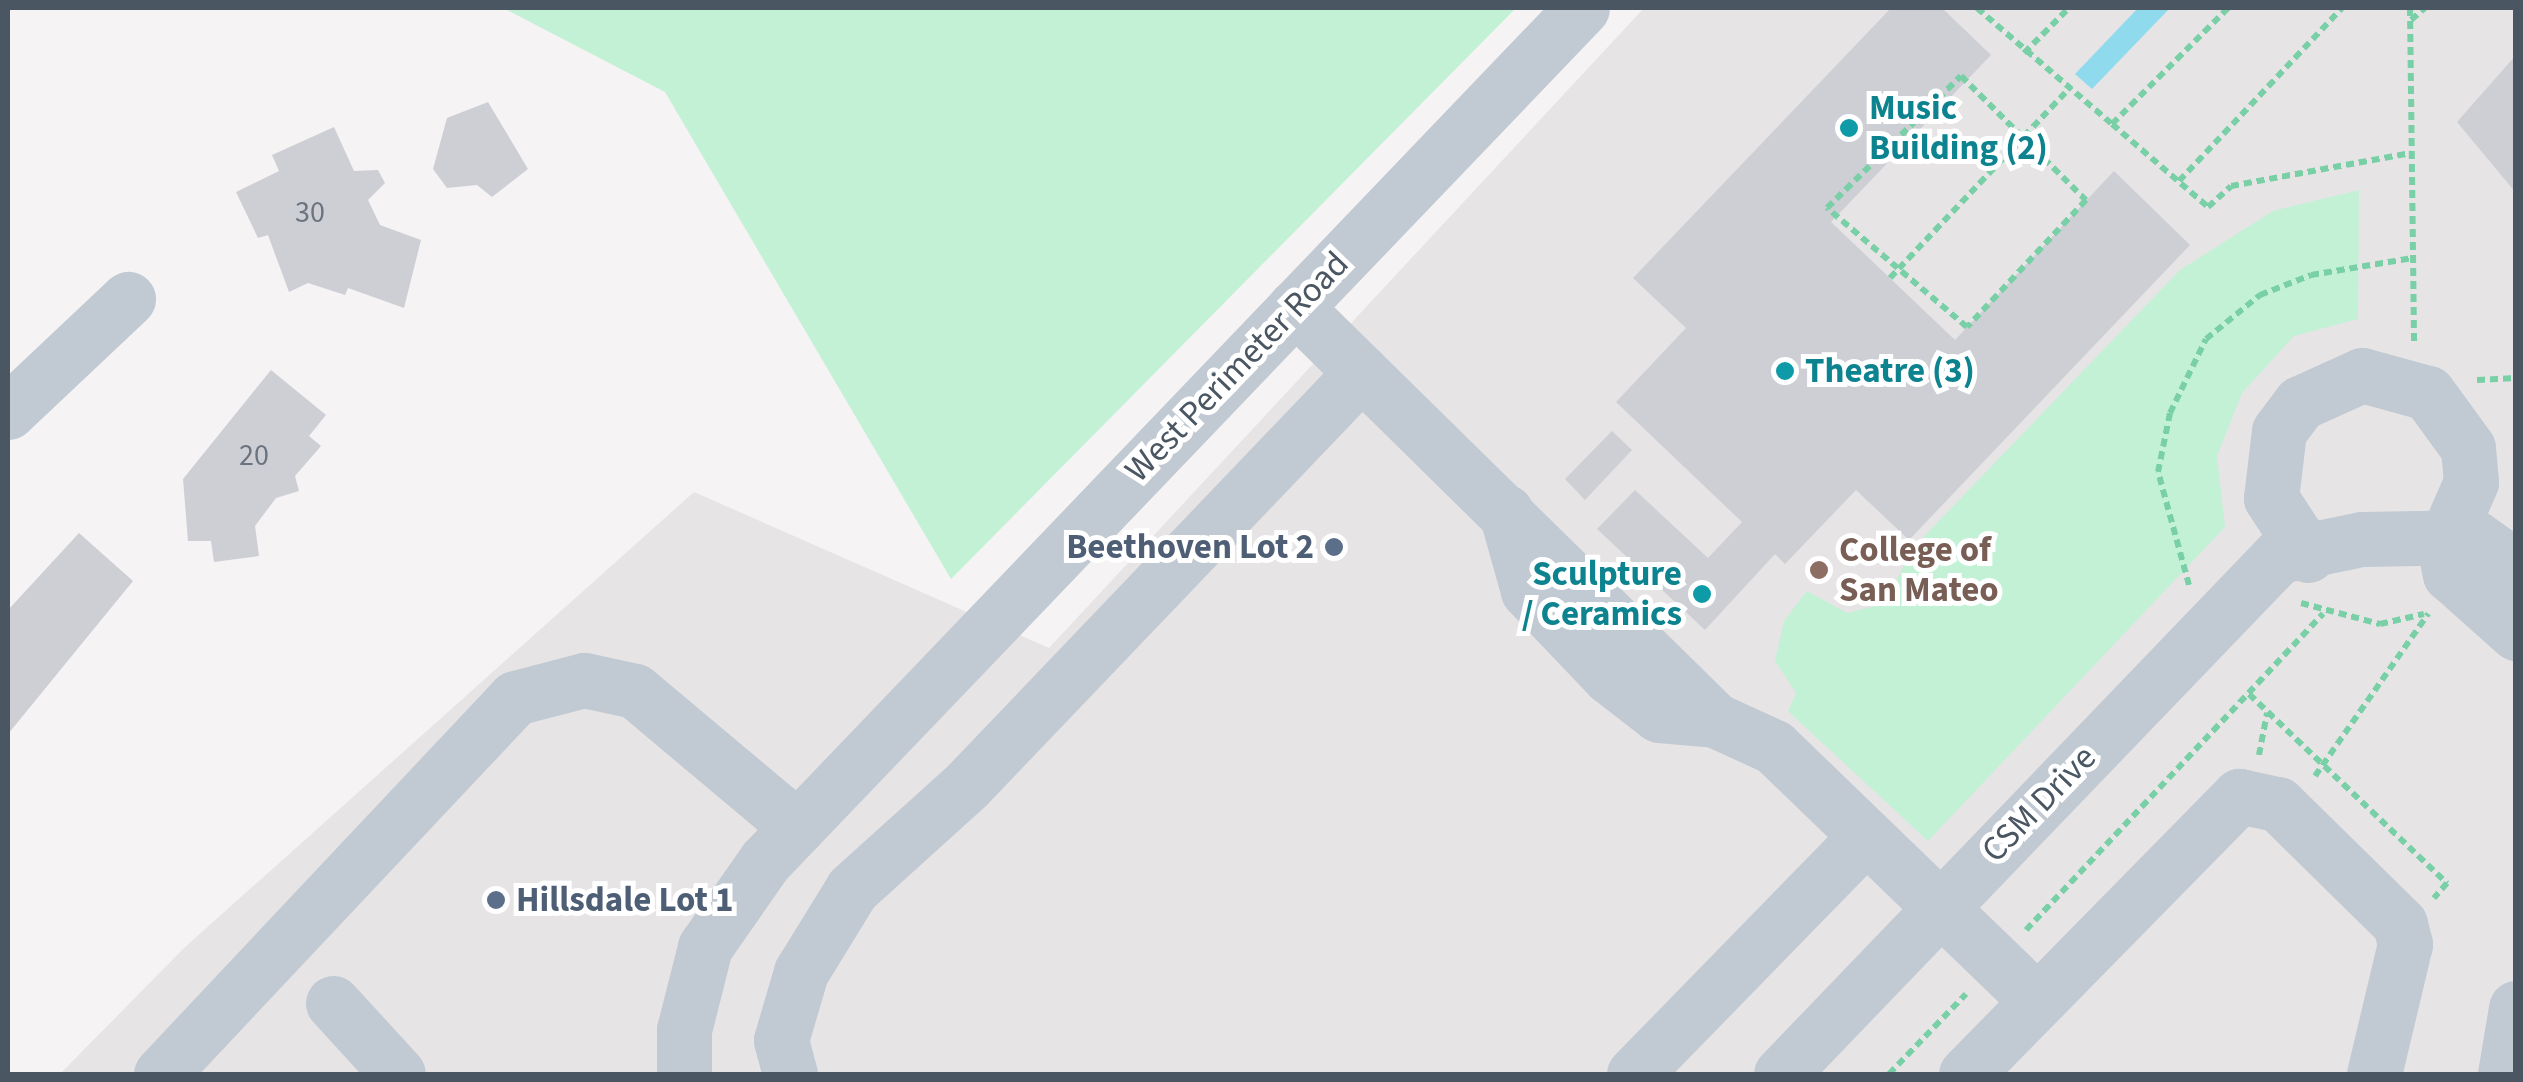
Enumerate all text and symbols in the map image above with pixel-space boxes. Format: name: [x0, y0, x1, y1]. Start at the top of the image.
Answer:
place label: Music Building (2): [1869, 87, 2048, 169]
marker: Music Building (2): [1838, 117, 1860, 139]
house number: 30: [295, 195, 325, 231]
street label: West Perimeter Road: [1116, 243, 1358, 491]
place label: Theatre (3): [1805, 350, 1975, 392]
marker: Theatre (3): [1774, 360, 1796, 382]
house number: 20: [239, 438, 269, 474]
place label: Beethoven Lot 2: [1066, 526, 1314, 568]
place label: College of San Mateo: [1839, 529, 1999, 611]
marker: Beethoven Lot 2: [1323, 536, 1345, 558]
place label: Sculpture / Ceramics: [1522, 553, 1682, 635]
marker: College of San Mateo: [1808, 559, 1830, 581]
marker: Sculpture / Ceramics: [1691, 583, 1713, 605]
street label: CSM Drive: [1973, 737, 2105, 871]
place label: Hillsdale Lot 1: [516, 879, 733, 921]
marker: Hillsdale Lot 1: [485, 889, 507, 911]

